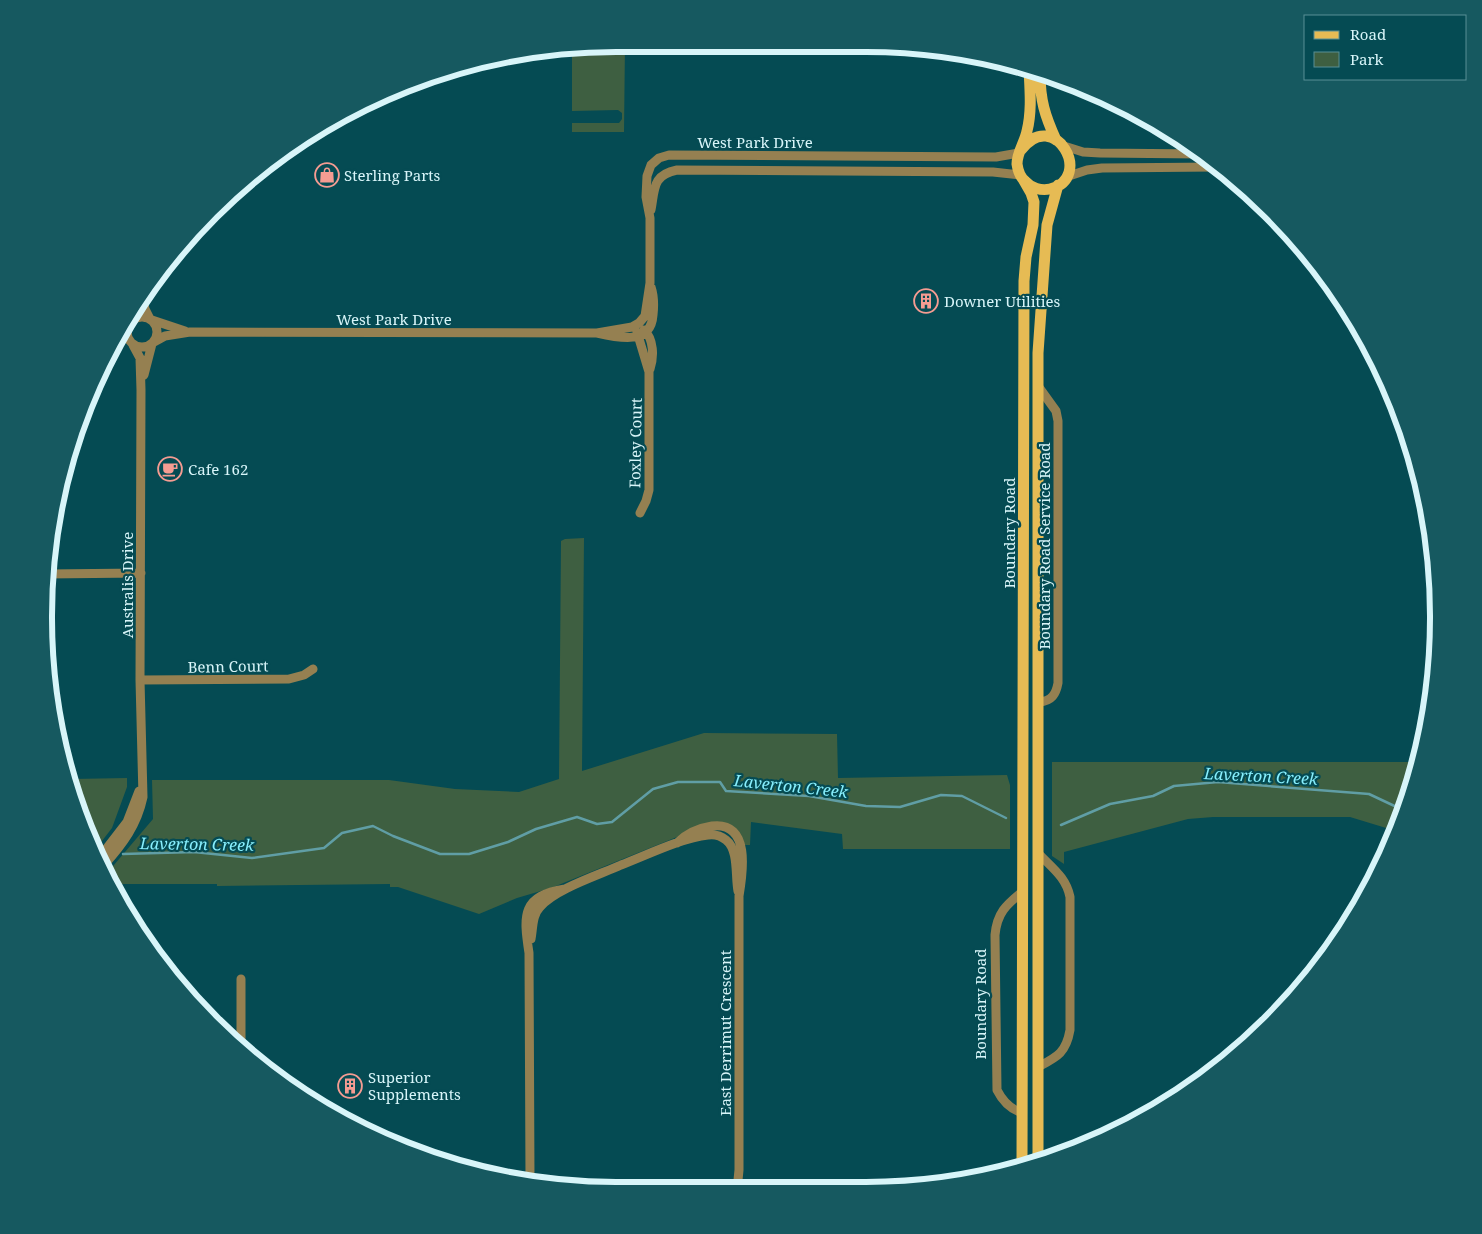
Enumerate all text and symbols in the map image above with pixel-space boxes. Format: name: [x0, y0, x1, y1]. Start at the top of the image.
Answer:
legend: [1304, 15, 1467, 80]
text: Road: [1350, 24, 1386, 44]
text: Park: [1350, 49, 1384, 69]
street label: West Park Drive: [697, 132, 813, 152]
shop icon: Sterling Parts: [314, 162, 340, 188]
place label: Sterling Parts: [344, 165, 440, 185]
building icon: Downer Utilities: [913, 288, 939, 314]
place label: Downer Utilities: [944, 291, 1061, 311]
street label: West Park Drive: [336, 309, 452, 329]
street label: Foxley Court: [624, 398, 646, 488]
street label: Boundary Road Service Road: [1034, 442, 1054, 650]
cafe icon: Cafe 162: [157, 456, 183, 482]
place label: Cafe 162: [188, 459, 248, 479]
street label: Boundary Road: [999, 478, 1019, 588]
street label: Australis Drive: [117, 532, 137, 638]
street label: Benn Court: [187, 655, 269, 677]
water label: Laverton Creek: [1202, 762, 1319, 790]
water label: Laverton Creek: [732, 769, 850, 803]
water label: Laverton Creek: [139, 832, 255, 856]
street label: Boundary Road: [970, 949, 990, 1059]
street label: East Derrimut Crescent: [715, 950, 735, 1116]
place label: Superior Supplements: [368, 1067, 461, 1104]
building icon: Superior Supplements: [337, 1073, 363, 1099]

